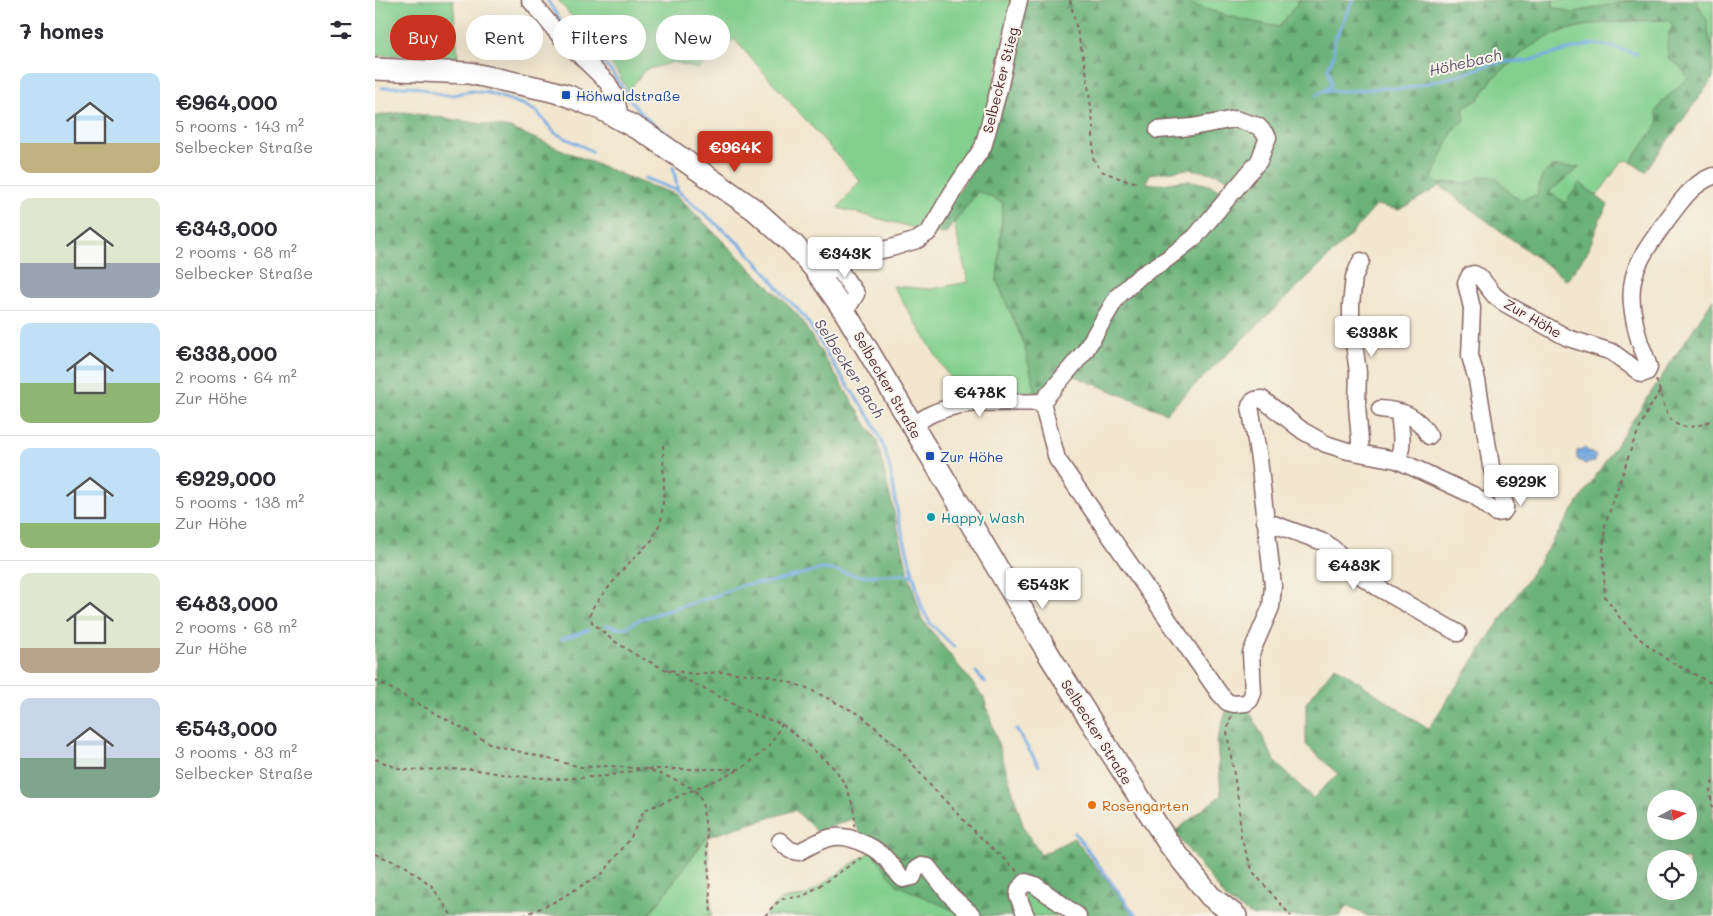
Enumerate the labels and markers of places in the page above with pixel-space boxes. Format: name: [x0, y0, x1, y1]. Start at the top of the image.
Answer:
place label: Höhwaldstraße: [576, 86, 680, 105]
marker: Höhwaldstraße: [560, 89, 572, 101]
pin: €964K: [700, 130, 770, 173]
pin: €343K: [810, 236, 880, 279]
pin: €338K: [1337, 316, 1407, 358]
pin: €478K: [945, 376, 1015, 418]
place label: Zur Höhe: [940, 447, 1003, 466]
marker: Zur Höhe: [924, 450, 936, 462]
pin: €929K: [1486, 464, 1556, 507]
place label: Happy Wash: [941, 508, 1025, 527]
marker: Happy Wash: [925, 511, 937, 523]
pin: €483K: [1319, 548, 1389, 591]
pin: €543K: [1008, 568, 1078, 610]
place label: Rosengarten: [1102, 796, 1189, 815]
marker: Rosengarten: [1086, 799, 1098, 811]

